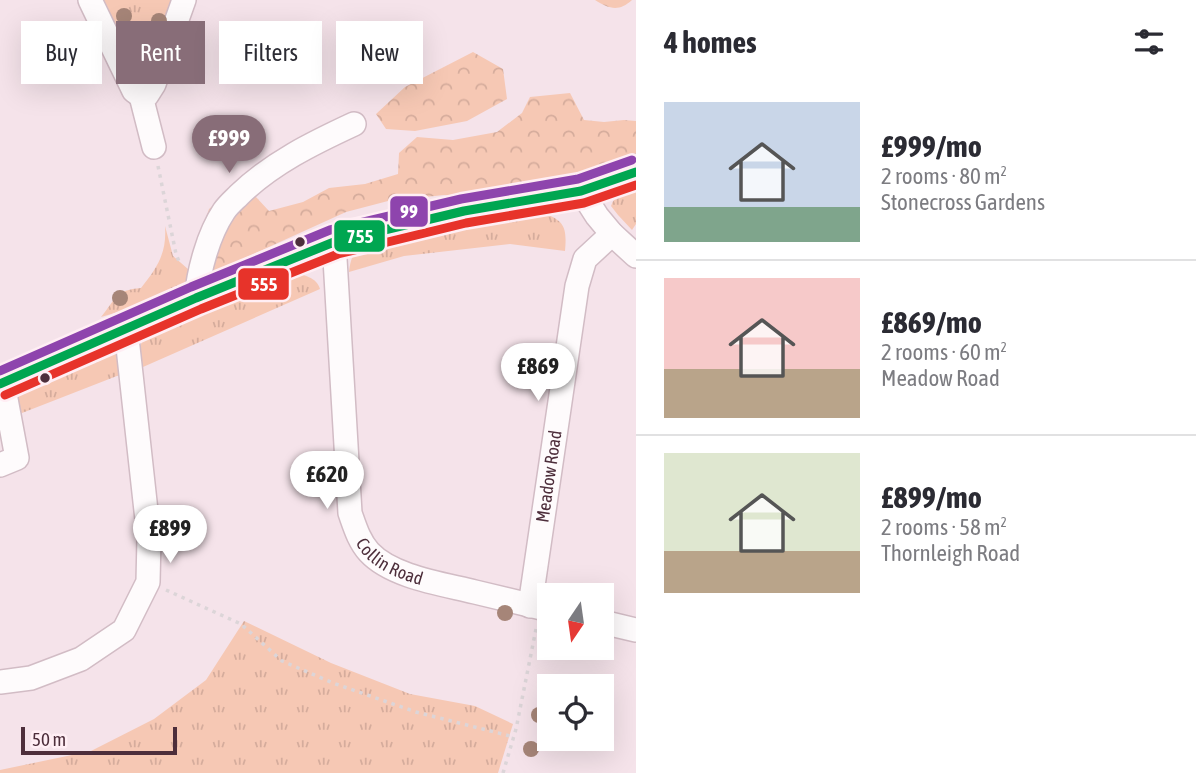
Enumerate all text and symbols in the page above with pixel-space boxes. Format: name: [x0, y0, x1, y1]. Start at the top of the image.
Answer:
chip: Buy: [21, 21, 102, 84]
chip: Rent: [116, 21, 205, 84]
chip: Filters: [219, 21, 322, 84]
chip: New: [336, 21, 423, 84]
icon: filters: [1130, 23, 1168, 61]
text: 4 homes: [664, 25, 757, 59]
pin: £999: [188, 116, 270, 175]
text: £999: [208, 125, 250, 151]
text: £999/mo: [881, 129, 982, 163]
icon: home: [720, 130, 804, 214]
text: 2 rooms · 80 m²: [881, 163, 1007, 189]
text: Stonecross Gardens: [881, 189, 1045, 215]
line badge: 99: [389, 195, 429, 228]
text: 99: [400, 200, 418, 222]
line badge: 755: [333, 219, 386, 253]
text: 755: [347, 225, 373, 247]
unlabelled marker: [293, 235, 307, 249]
line badge: 555: [237, 267, 290, 301]
text: 555: [251, 273, 277, 295]
text: £869/mo: [881, 305, 982, 339]
icon: home: [720, 306, 804, 390]
text: 2 rooms · 60 m²: [881, 339, 1007, 365]
pin: £869: [497, 344, 579, 403]
text: £869: [517, 353, 559, 379]
text: Meadow Road: [881, 365, 1000, 391]
unlabelled marker: [38, 371, 52, 385]
street label: Meadow Road: [531, 429, 566, 524]
pin: £620: [286, 452, 368, 511]
text: £620: [306, 461, 348, 487]
text: £899/mo: [881, 480, 982, 514]
icon: home: [720, 481, 804, 565]
pin: £899: [129, 505, 211, 565]
text: 2 rooms · 58 m²: [881, 514, 1007, 540]
text: £899: [149, 515, 191, 541]
street label: Collin Road: [352, 534, 426, 589]
text: Thornleigh Road: [881, 540, 1020, 566]
north arrow: [537, 583, 614, 660]
map controls: [537, 583, 614, 751]
button: locate: [537, 674, 614, 751]
scale bar: [21, 724, 177, 756]
text: 50 m: [32, 728, 66, 750]

